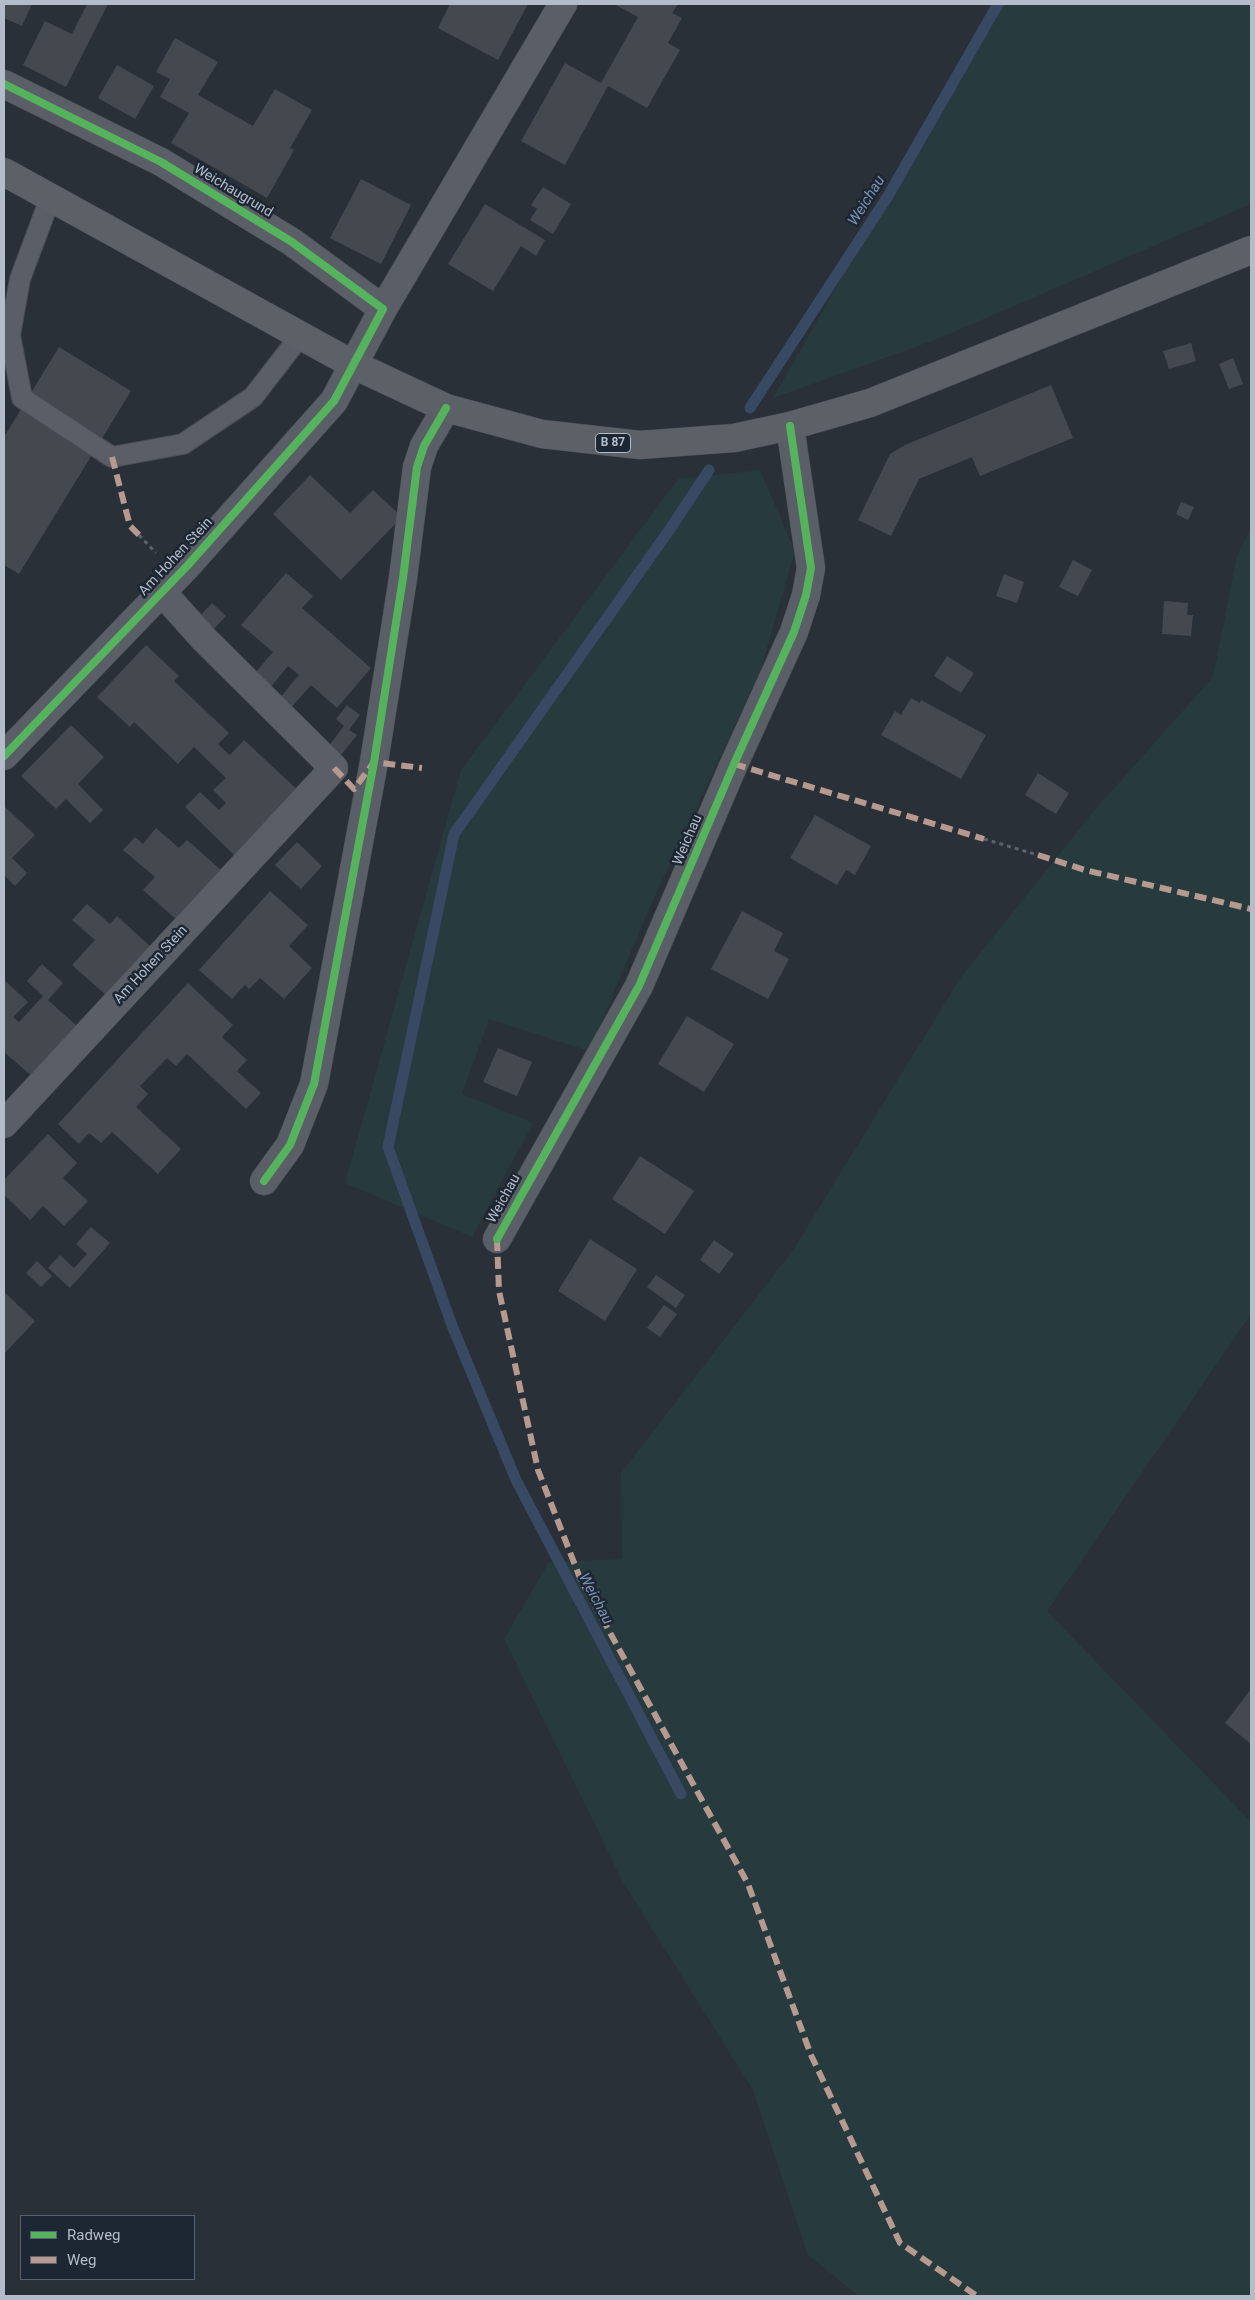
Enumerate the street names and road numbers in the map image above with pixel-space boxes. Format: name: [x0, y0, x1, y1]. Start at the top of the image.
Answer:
street label: Weichaugrund: [190, 161, 276, 221]
road number: B 87: [596, 433, 630, 452]
street label: Am Hohen Stein: [136, 514, 216, 600]
street label: Weichau: [670, 812, 706, 868]
street label: Am Hohen Stein: [111, 922, 191, 1008]
street label: Weichau: [484, 1172, 524, 1226]

